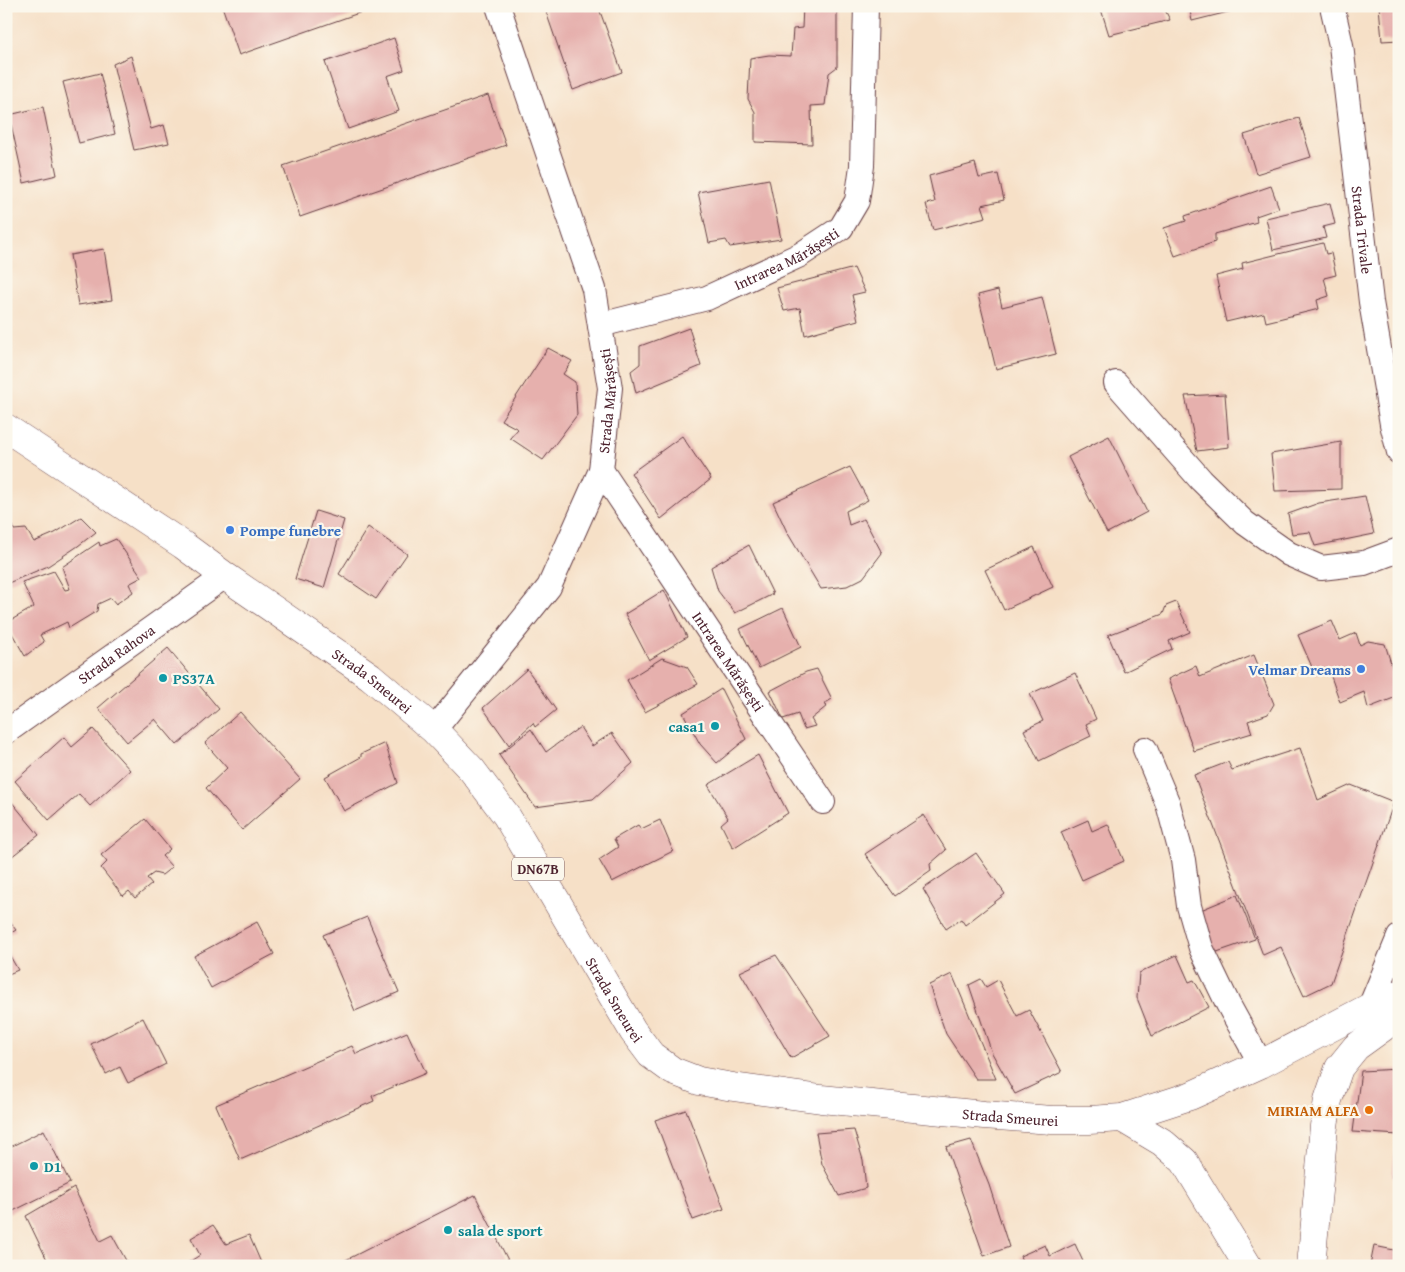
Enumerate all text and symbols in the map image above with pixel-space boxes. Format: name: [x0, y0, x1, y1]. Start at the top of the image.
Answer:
street label: Strada Trivale: [1347, 185, 1378, 275]
street label: Intrarea Mărășești: [730, 222, 843, 295]
street label: Strada Mărășești: [592, 347, 621, 454]
place label: Pompe funebre: [240, 520, 341, 541]
marker: Pompe funebre: [224, 524, 236, 536]
street label: Intrarea Mărășești: [688, 607, 770, 715]
street label: Strada Rahova: [73, 619, 159, 688]
street label: Strada Smeurei: [328, 643, 417, 718]
place label: Velmar Dreams: [1248, 659, 1351, 680]
marker: Velmar Dreams: [1355, 663, 1367, 675]
place label: PS37A: [173, 668, 215, 689]
marker: PS37A: [157, 672, 169, 684]
place label: casa1: [668, 716, 705, 737]
marker: casa1: [709, 720, 721, 732]
road number: DN67B: [512, 858, 564, 881]
street label: Strada Smeurei: [581, 953, 648, 1047]
place label: MIRIAM ALFA: [1267, 1100, 1359, 1121]
street label: Strada Smeurei: [961, 1102, 1058, 1131]
marker: MIRIAM ALFA: [1363, 1104, 1375, 1116]
place label: D1: [44, 1156, 62, 1177]
marker: D1: [28, 1160, 40, 1172]
place label: sala de sport: [458, 1220, 543, 1241]
marker: sala de sport: [442, 1224, 454, 1236]

